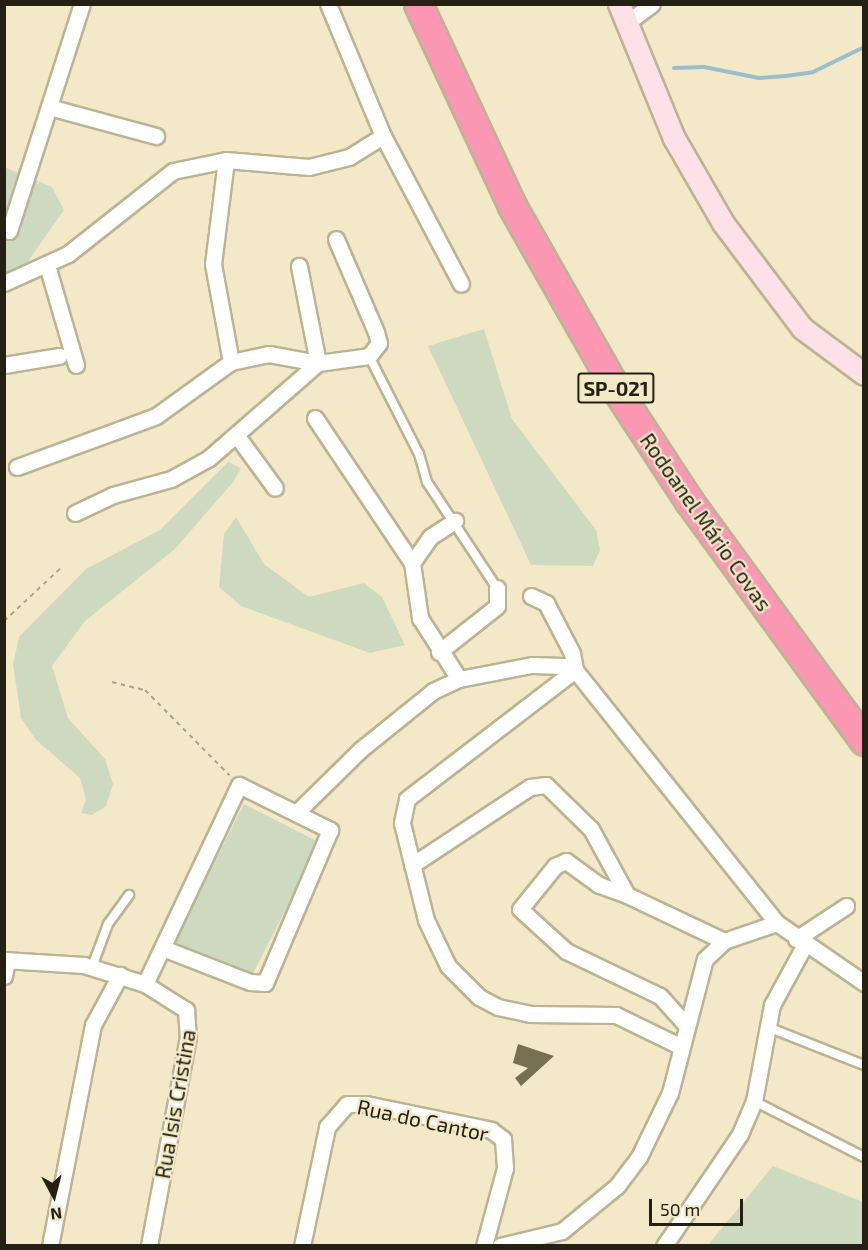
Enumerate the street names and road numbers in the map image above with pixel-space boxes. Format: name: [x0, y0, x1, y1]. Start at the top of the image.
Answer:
road number: SP-021: [577, 371, 655, 405]
street label: Rodoanel Mário Covas: [635, 428, 777, 616]
street label: Rua Isis Cristina: [149, 1027, 201, 1181]
street label: Rua do Cantor: [355, 1094, 491, 1146]

